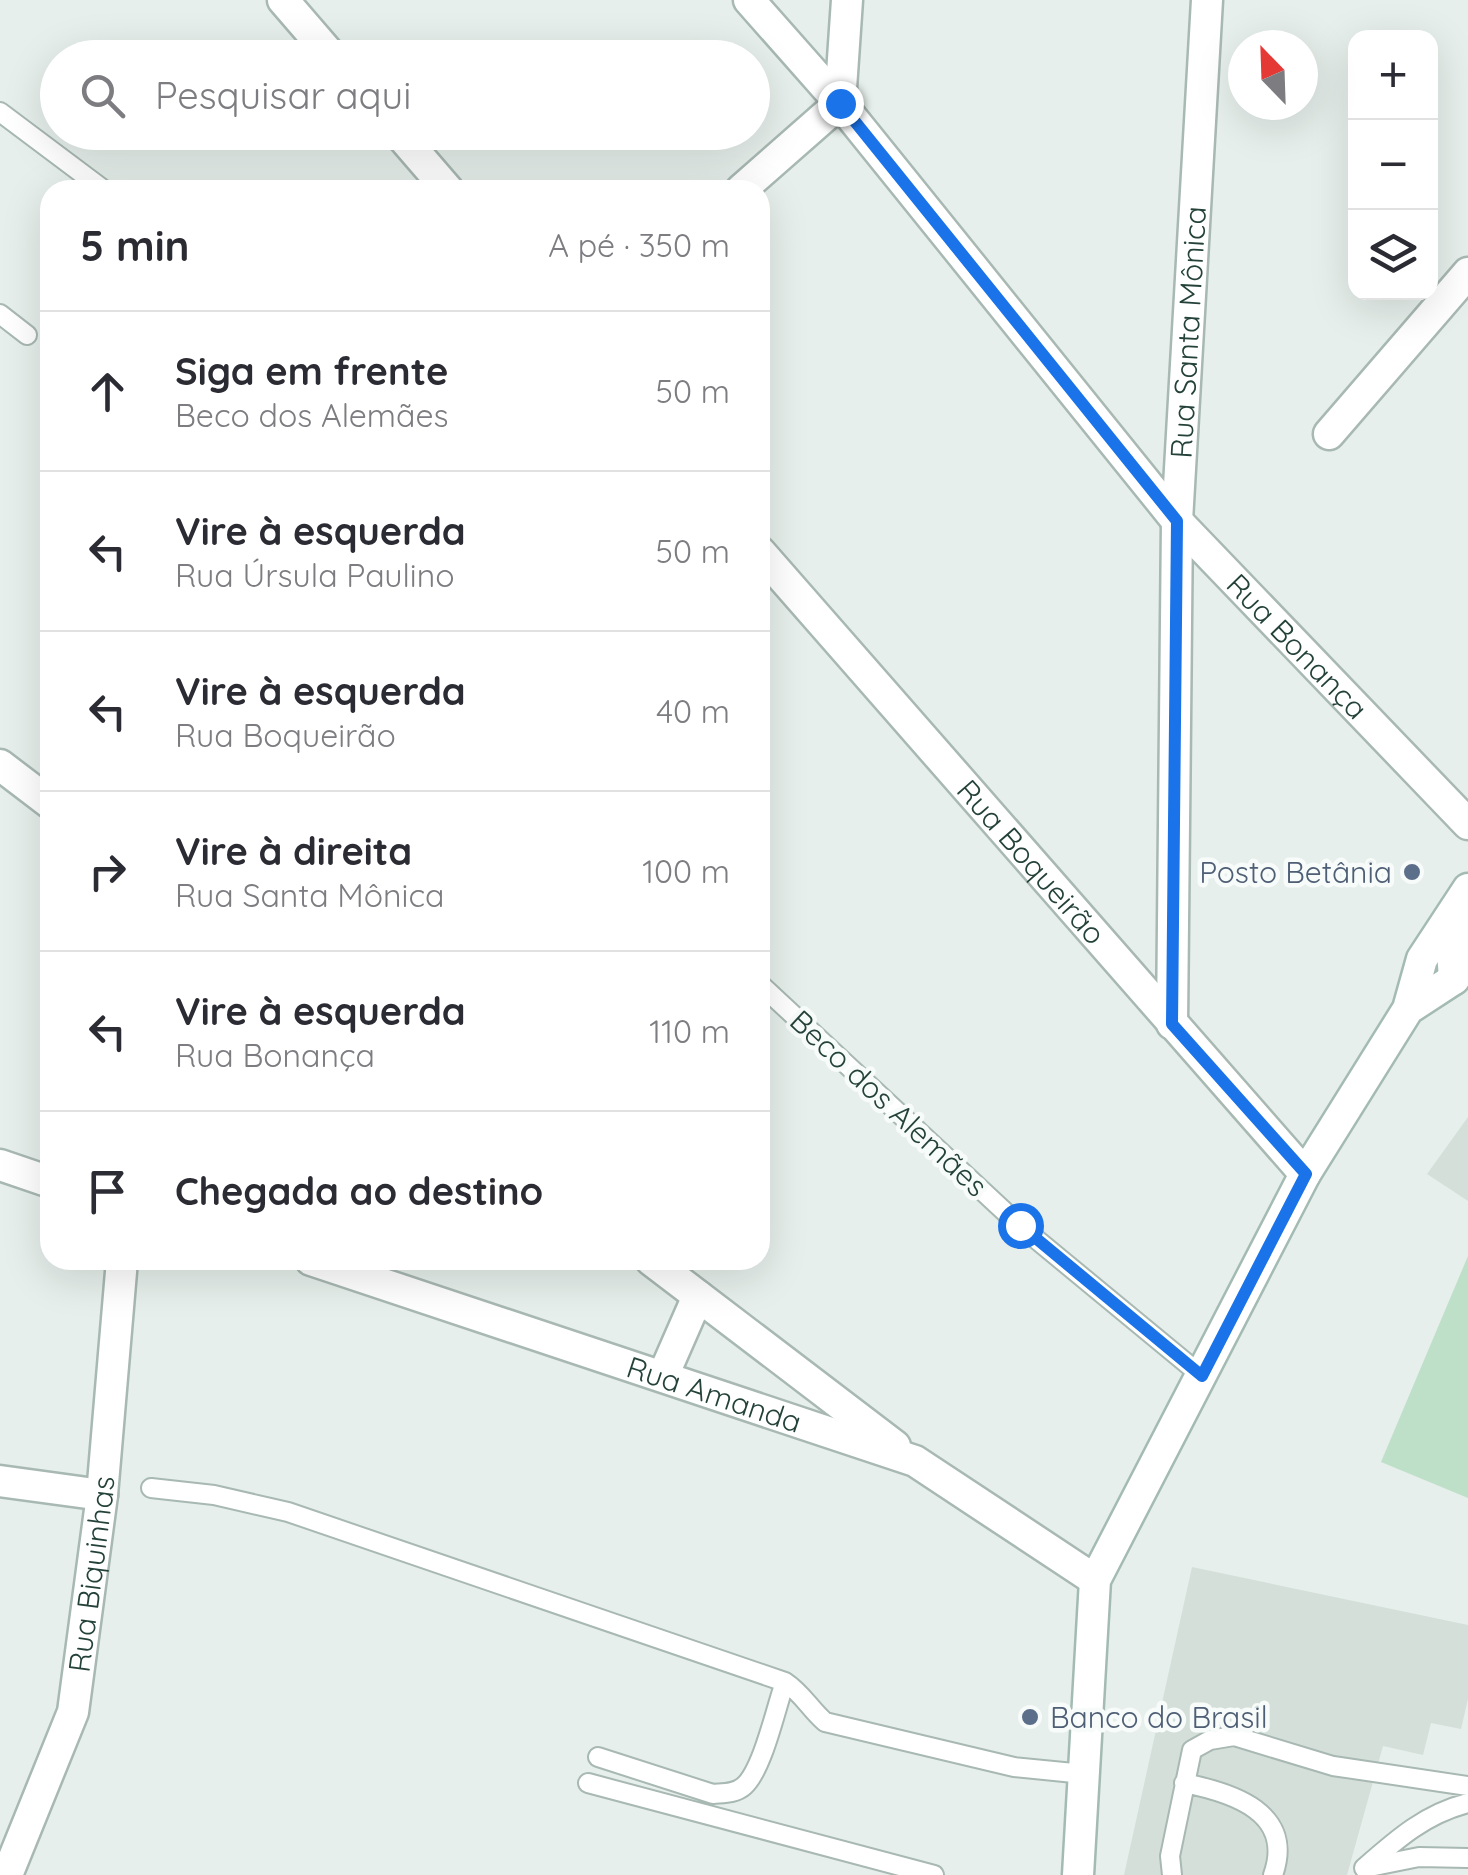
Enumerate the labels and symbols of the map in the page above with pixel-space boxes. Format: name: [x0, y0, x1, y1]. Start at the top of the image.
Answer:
north arrow: [1228, 30, 1318, 120]
route end: [818, 81, 864, 127]
street label: Rua Santa Mônica: [1162, 205, 1214, 460]
street label: Rua Bonança: [1219, 565, 1376, 727]
street label: Rua Boqueirão: [949, 771, 1114, 952]
place label: Posto Betânia: [1199, 853, 1392, 891]
marker: Posto Betânia: [1401, 861, 1423, 883]
street label: Beco dos Alemães: [782, 1002, 996, 1204]
route start: [998, 1203, 1044, 1249]
street label: Rua Amanda: [622, 1347, 807, 1441]
street label: Rua Biquinhas: [60, 1474, 123, 1675]
place label: Banco do Brasil: [1050, 1698, 1268, 1736]
marker: Banco do Brasil: [1019, 1706, 1041, 1728]

